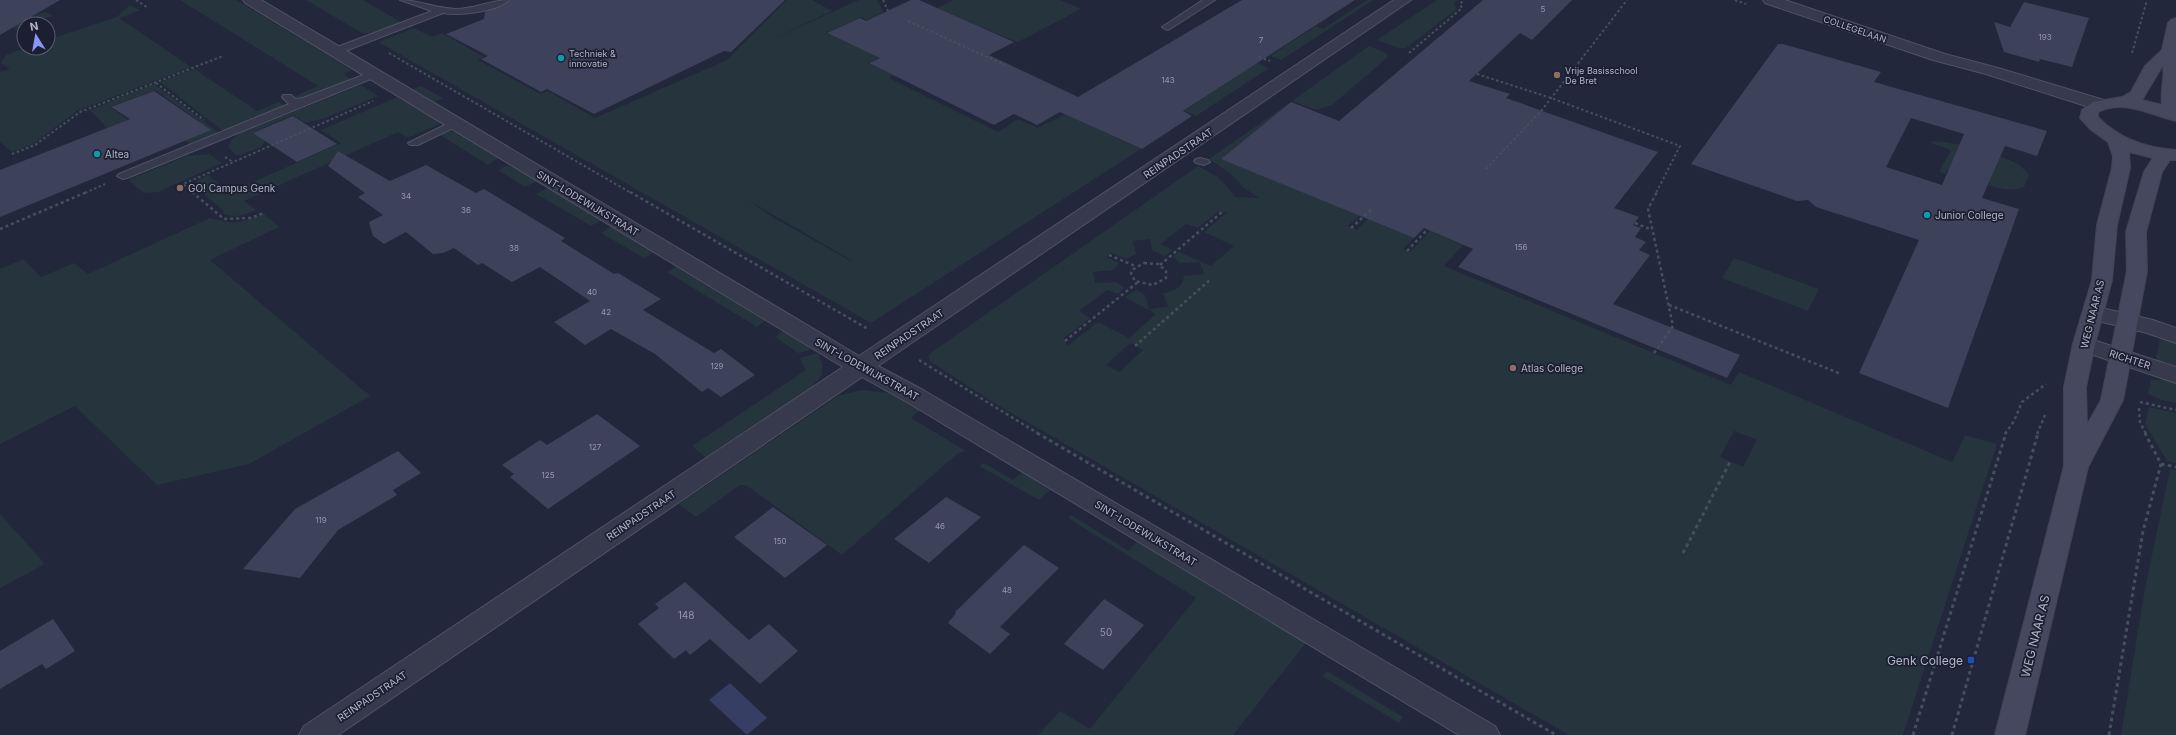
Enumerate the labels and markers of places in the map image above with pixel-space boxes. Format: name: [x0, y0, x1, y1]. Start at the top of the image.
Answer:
place label: Techniek & innovatie: [569, 48, 616, 69]
marker: Techniek & innovatie: [556, 53, 566, 63]
place label: Vrije Basisschool De Bret: [1565, 65, 1638, 86]
marker: Vrije Basisschool De Bret: [1552, 70, 1562, 80]
place label: Altea: [105, 148, 129, 160]
marker: Altea: [92, 149, 102, 159]
place label: GO! Campus Genk: [188, 182, 276, 194]
marker: GO! Campus Genk: [175, 183, 185, 193]
place label: Junior College: [1935, 209, 2004, 221]
marker: Junior College: [1922, 210, 1932, 220]
place label: Atlas College: [1521, 362, 1583, 374]
marker: Atlas College: [1508, 363, 1518, 373]
place label: Genk College: [1887, 653, 1963, 668]
marker: Genk College: [1966, 655, 1976, 665]

